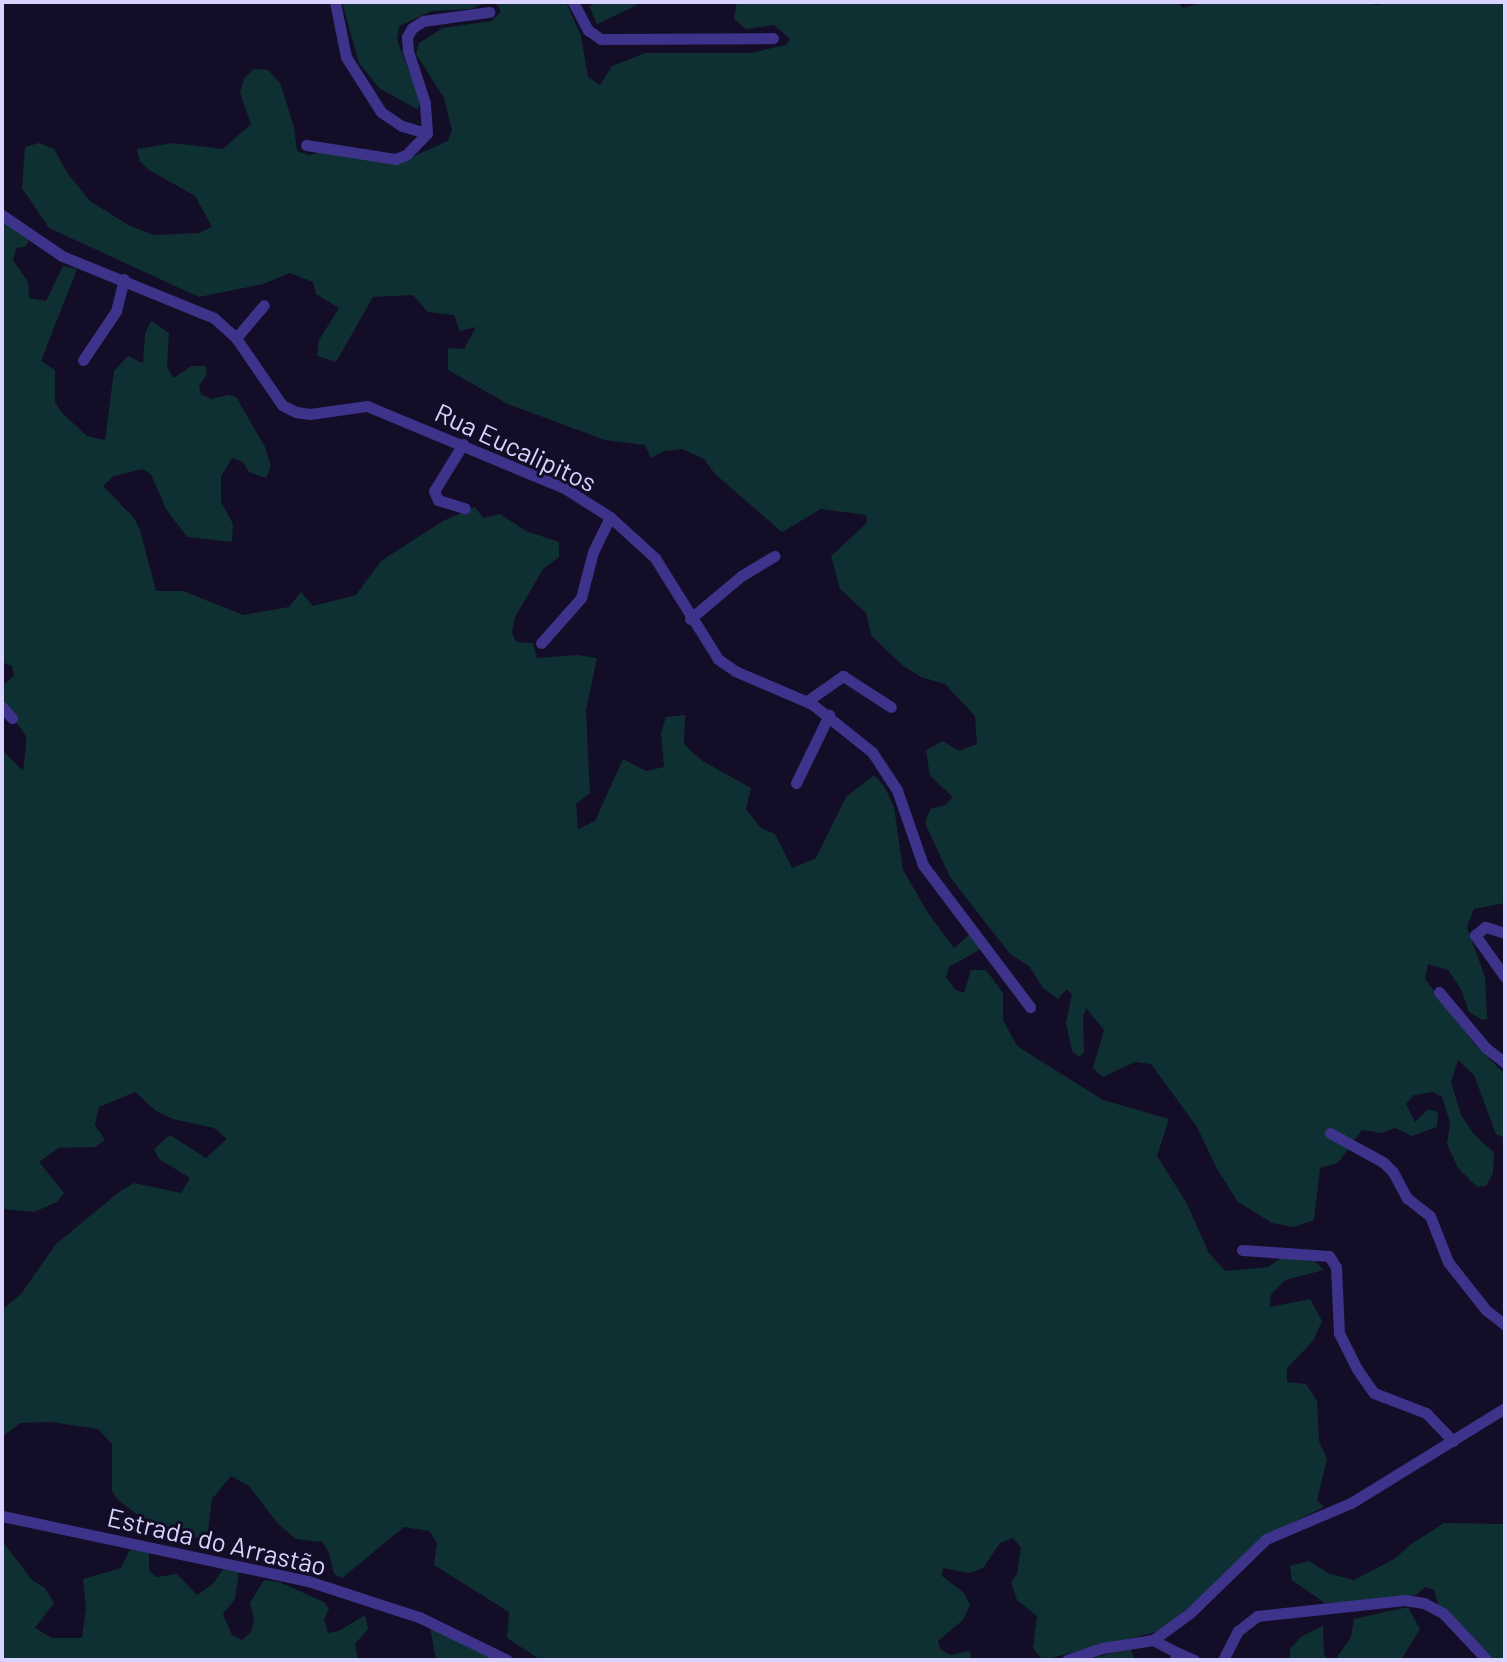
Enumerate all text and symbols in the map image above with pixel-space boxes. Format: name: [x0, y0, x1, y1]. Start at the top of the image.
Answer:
street label: Rua Eucalipitos: [430, 396, 602, 498]
street label: Estrada do Arrastão: [104, 1501, 330, 1581]

